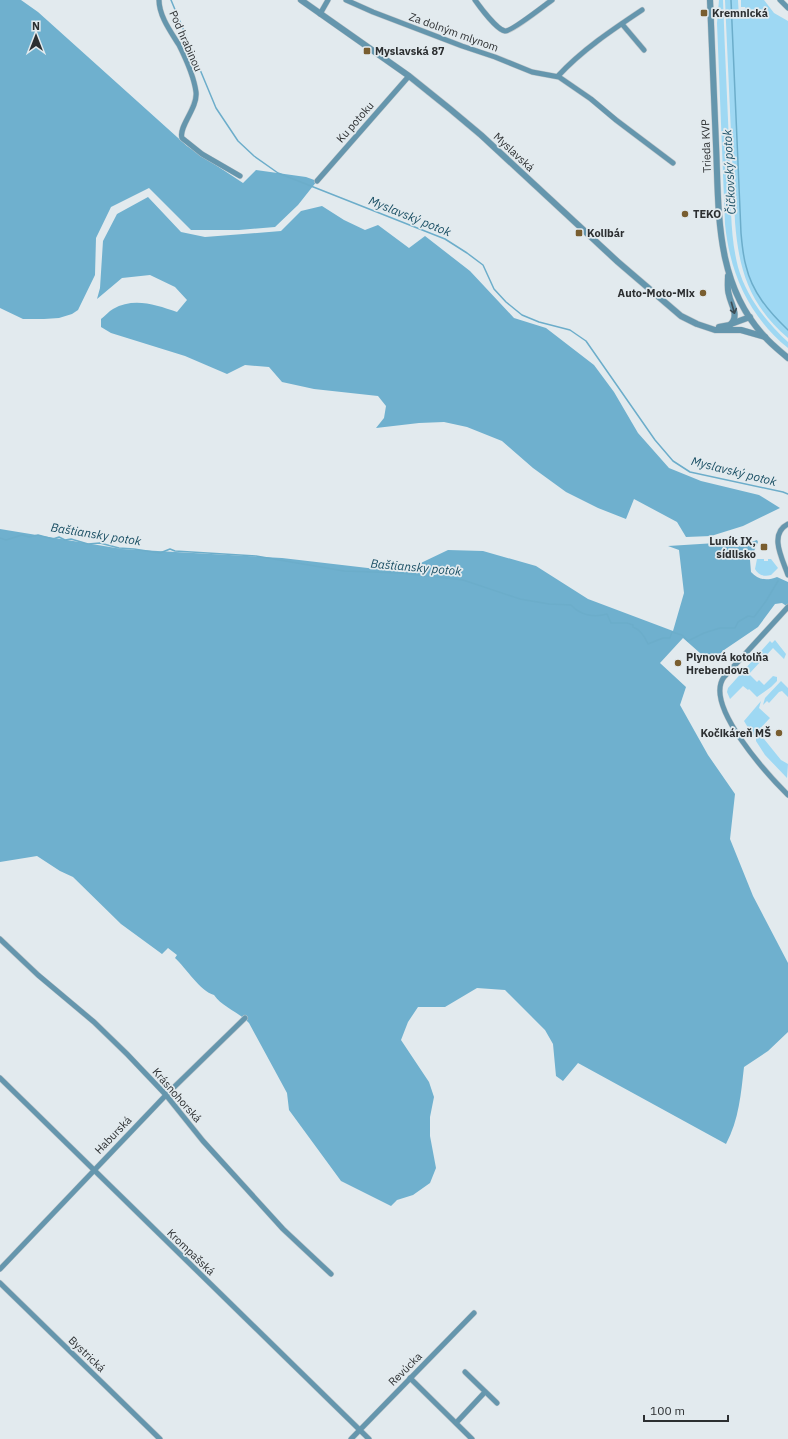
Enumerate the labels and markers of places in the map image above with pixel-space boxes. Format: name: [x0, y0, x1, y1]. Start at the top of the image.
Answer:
place label: Kremnická: [712, 6, 768, 20]
marker: Kremnická: [699, 8, 709, 18]
place label: Myslavská 87: [375, 44, 445, 58]
marker: Myslavská 87: [362, 46, 372, 56]
place label: TEKO: [693, 207, 721, 221]
marker: TEKO: [680, 209, 690, 219]
place label: Kolibár: [587, 226, 625, 240]
marker: Kolibár: [574, 228, 584, 238]
place label: Auto-Moto-Mix: [618, 286, 695, 300]
marker: Auto-Moto-Mix: [698, 288, 708, 298]
place label: Luník IX, sídlisko: [709, 534, 756, 561]
marker: Luník IX, sídlisko: [759, 542, 769, 552]
place label: Plynová kotolňa Hrebendova: [686, 650, 768, 677]
marker: Plynová kotolňa Hrebendova: [673, 658, 683, 668]
place label: Kočikáreň MŠ: [700, 726, 771, 740]
marker: Kočikáreň MŠ: [774, 728, 784, 738]

